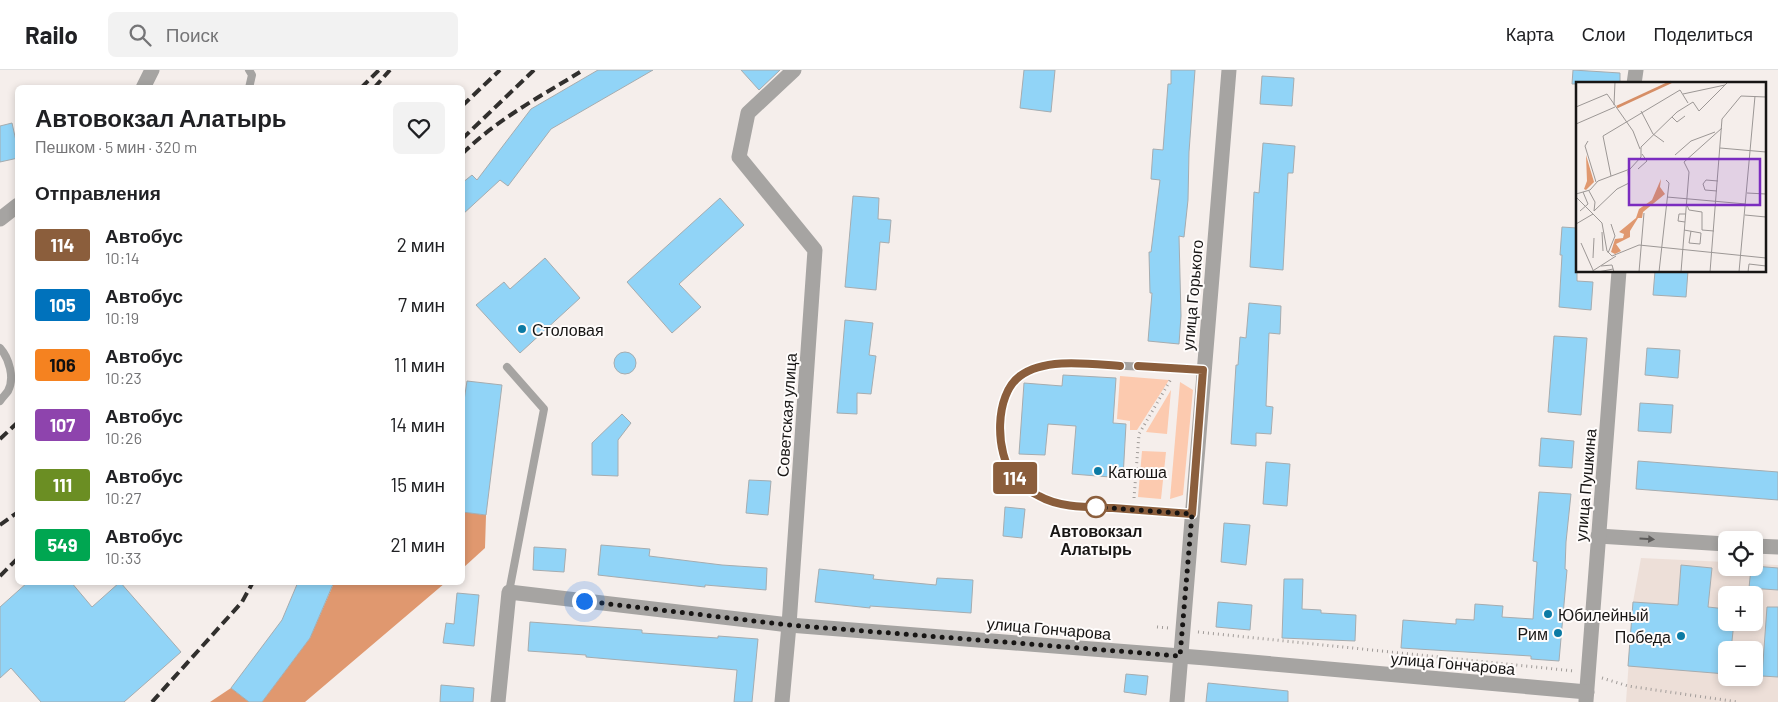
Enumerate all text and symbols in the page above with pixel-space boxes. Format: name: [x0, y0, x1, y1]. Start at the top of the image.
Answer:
search box: [108, 12, 458, 57]
text: Railo: [25, 20, 78, 49]
icon: search: [126, 21, 154, 49]
text: Поиск: [166, 23, 218, 46]
text: Карта: [1506, 23, 1554, 45]
text: Слои: [1582, 23, 1626, 45]
text: Поделиться: [1654, 23, 1753, 45]
inset map: [1576, 82, 1766, 272]
button: heart: [393, 102, 445, 154]
text: Автовокзал Алатырь: [35, 103, 287, 132]
text: Пешком · 5 мин · 320 m: [35, 137, 197, 156]
text: Отправления: [35, 181, 161, 204]
text: Автобус: [105, 224, 183, 247]
text: 2 мин: [397, 233, 445, 256]
text: 114: [51, 234, 74, 256]
street label: улица Горького: [1178, 239, 1206, 351]
text: 10:14: [105, 248, 139, 267]
text: Автобус: [105, 284, 183, 307]
text: 7 мин: [398, 293, 445, 316]
text: 105: [49, 294, 76, 316]
text: 10:19: [105, 308, 139, 327]
place label: Столовая: [532, 320, 604, 339]
marker: Столовая: [516, 323, 528, 335]
text: Автобус: [105, 344, 183, 367]
street label: Советская улица: [772, 352, 800, 478]
text: 11 мин: [394, 353, 445, 376]
text: 106: [49, 354, 76, 376]
text: 10:23: [105, 368, 142, 387]
text: Автобус: [105, 404, 183, 427]
text: 14 мин: [390, 413, 445, 436]
text: 107: [50, 414, 75, 436]
text: 10:26: [105, 428, 142, 447]
street label: улица Пушкина: [1571, 428, 1599, 542]
line badge: 114: [986, 462, 1044, 494]
place label: Катюша: [1108, 462, 1167, 481]
text: Автобус: [105, 464, 183, 487]
marker: Катюша: [1092, 465, 1104, 477]
text: 114: [1003, 467, 1027, 489]
text: 15 мин: [391, 473, 445, 496]
text: 111: [53, 474, 72, 496]
text: 10:27: [105, 488, 141, 507]
marker: Автовокзал Алатырь: [1085, 496, 1107, 518]
place label: Автовокзал Алатырь: [1050, 521, 1142, 558]
text: Автобус: [105, 524, 183, 547]
map controls: [1718, 531, 1763, 686]
button: locate: [1718, 531, 1763, 576]
text: 21 мин: [390, 533, 445, 556]
text: 549: [47, 534, 78, 556]
one-way arrow: [1639, 536, 1655, 544]
text: 10:33: [105, 548, 142, 567]
button: +: [1718, 586, 1763, 631]
your location: [572, 589, 597, 614]
place label: Юбилейный: [1558, 605, 1649, 624]
marker: Юбилейный: [1542, 608, 1554, 620]
street label: улица Гончарова: [986, 613, 1112, 643]
place label: Рим: [1517, 624, 1548, 643]
marker: Рим: [1552, 627, 1564, 639]
place label: Победа: [1615, 627, 1671, 646]
marker: Победа: [1675, 630, 1687, 642]
button: −: [1718, 641, 1763, 686]
street label: улица Гончарова: [1390, 648, 1516, 678]

